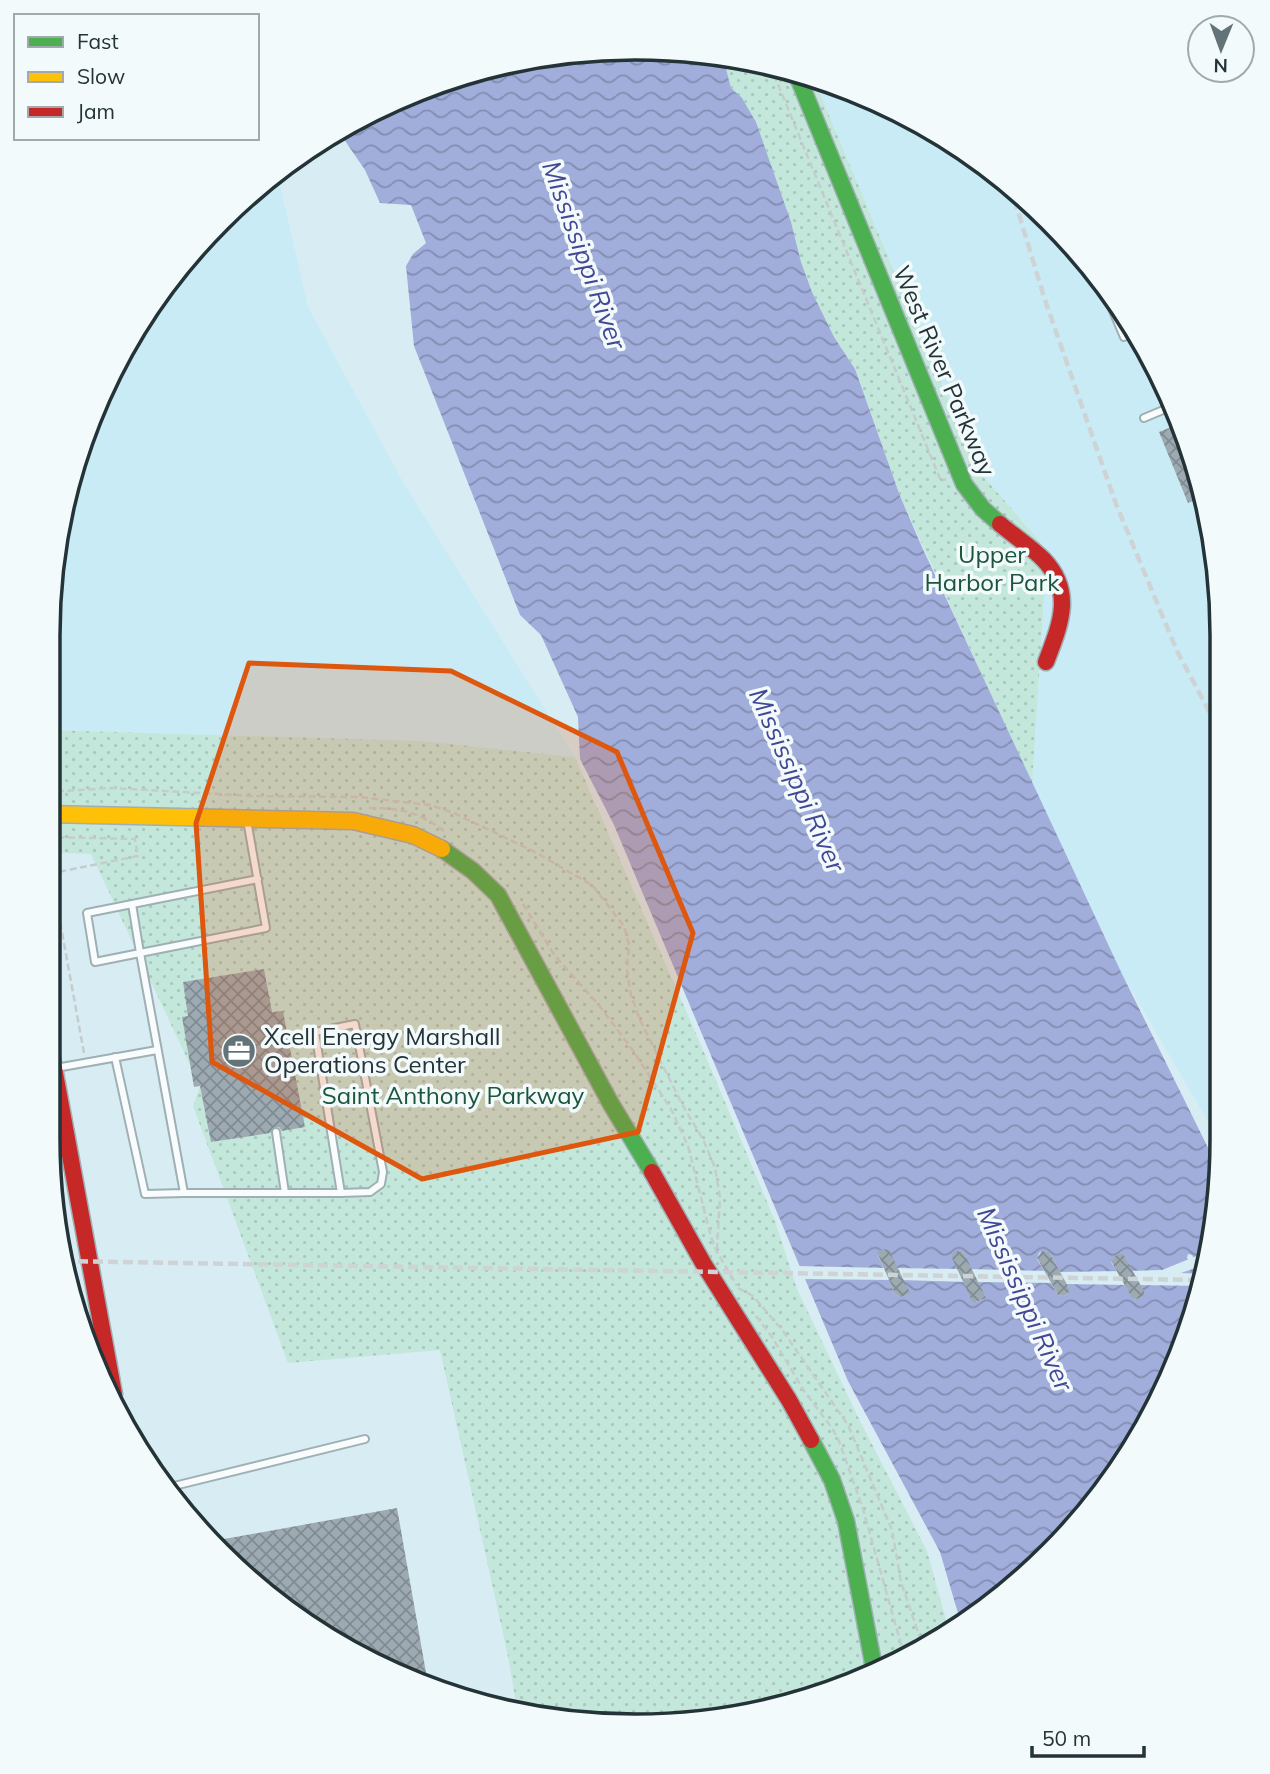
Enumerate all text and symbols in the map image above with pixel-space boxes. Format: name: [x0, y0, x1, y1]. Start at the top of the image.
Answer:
legend: [14, 14, 259, 140]
north arrow: [1186, 14, 1256, 84]
text: Fast: [77, 28, 119, 54]
text: N: [1213, 54, 1228, 78]
text: Slow: [77, 63, 125, 89]
text: Jam: [77, 98, 115, 124]
water label: Mississippi River: [535, 156, 634, 355]
street label: West River Parkway: [887, 261, 1003, 480]
park label: Upper Harbor Park: [924, 539, 1060, 597]
water label: Mississippi River: [742, 683, 853, 878]
place label: Xcell Energy Marshall Operations Center: [264, 1021, 501, 1079]
office icon: Xcell Energy Marshall Operations Center: [220, 1032, 258, 1070]
park label: Saint Anthony Parkway: [322, 1080, 584, 1110]
water label: Mississippi River: [970, 1202, 1081, 1397]
scale bar: [1032, 1714, 1144, 1758]
text: 50 m: [1042, 1725, 1091, 1751]

